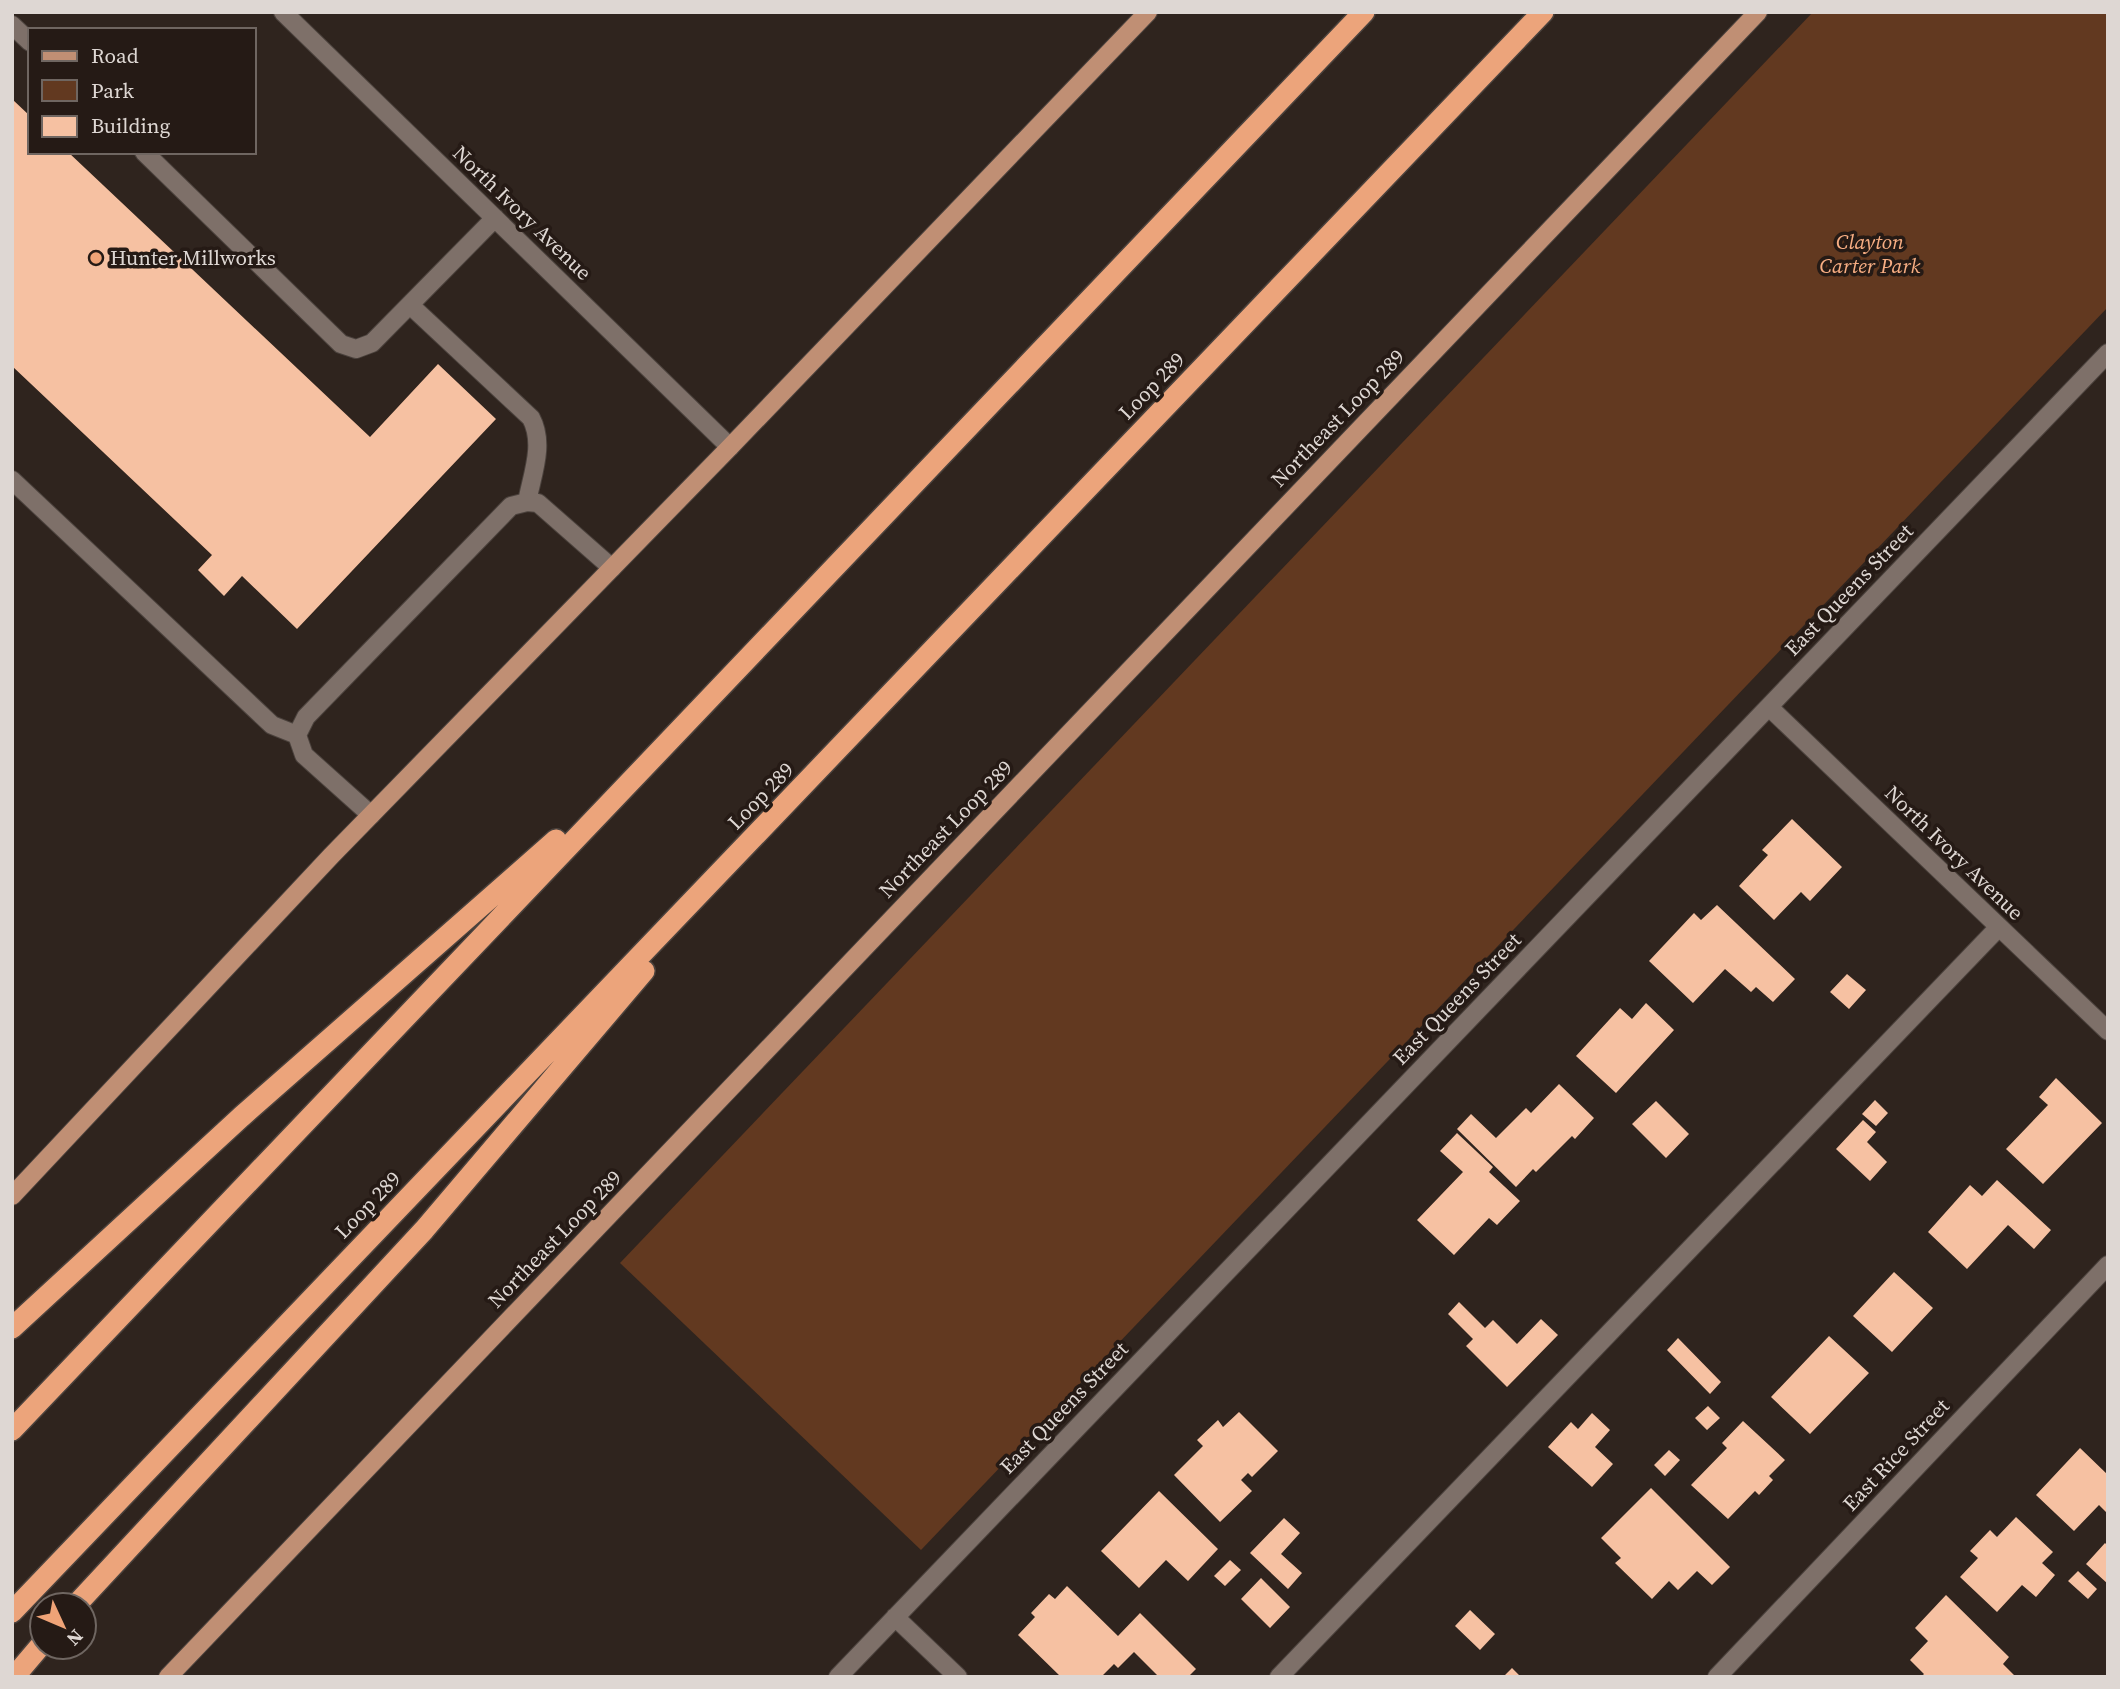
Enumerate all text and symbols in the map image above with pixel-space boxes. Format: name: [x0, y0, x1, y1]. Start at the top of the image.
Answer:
legend: [28, 28, 256, 154]
text: Road: [91, 41, 139, 70]
text: Park: [91, 76, 135, 105]
text: Building: [91, 111, 170, 140]
street label: North Ivory Avenue: [447, 139, 598, 287]
park label: Clayton Carter Park: [1820, 227, 1921, 280]
place label: Hunter Millworks: [110, 243, 276, 272]
marker: Hunter Millworks: [88, 250, 104, 266]
street label: Northeast Loop 289: [1264, 342, 1411, 493]
street label: Loop 289: [1112, 345, 1191, 426]
street label: East Queens Street: [1778, 517, 1919, 662]
street label: Northeast Loop 289: [872, 753, 1019, 904]
street label: Loop 289: [721, 755, 800, 836]
street label: North Ivory Avenue: [1879, 779, 2030, 927]
street label: East Queens Street: [1386, 926, 1527, 1071]
street label: Northeast Loop 289: [481, 1163, 628, 1314]
street label: Loop 289: [328, 1164, 407, 1245]
street label: East Queens Street: [993, 1335, 1134, 1480]
street label: East Rice Street: [1836, 1392, 1956, 1517]
north arrow: [28, 1591, 98, 1661]
text: N: [61, 1624, 89, 1652]

